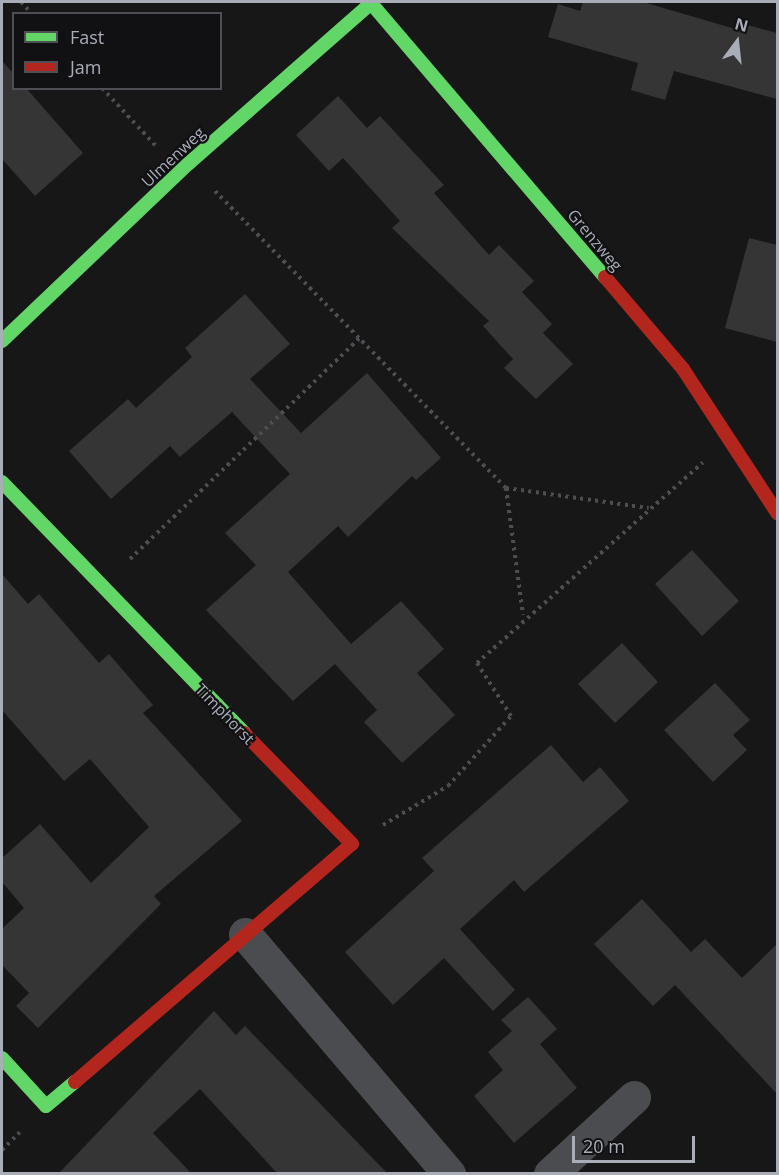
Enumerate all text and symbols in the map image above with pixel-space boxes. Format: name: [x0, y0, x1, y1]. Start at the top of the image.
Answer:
legend: [12, 12, 222, 90]
north arrow: [707, 12, 767, 72]
text: N: [733, 12, 751, 37]
text: Fast: [70, 25, 104, 49]
text: Jam: [70, 55, 102, 79]
street label: Ulmenweg: [137, 123, 209, 191]
street label: Grenzweg: [564, 205, 626, 275]
street label: Timphorst: [191, 680, 259, 748]
scale bar: [575, 1124, 698, 1162]
text: 20 m: [583, 1134, 625, 1158]

